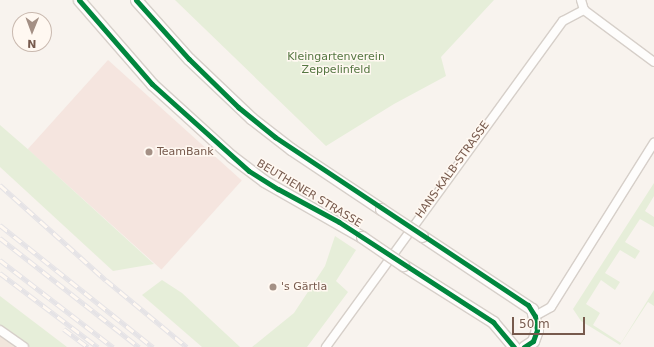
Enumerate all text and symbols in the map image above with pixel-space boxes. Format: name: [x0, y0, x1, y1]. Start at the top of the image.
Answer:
north arrow: [12, 12, 52, 52]
text: N: [27, 37, 37, 50]
park label: Kleingartenverein Zeppelinfeld: [287, 51, 385, 77]
street label: HANS-KALB-STRASSE: [413, 119, 493, 221]
place label: TeamBank: [157, 145, 214, 159]
marker: TeamBank: [144, 147, 154, 157]
street label: BEUTHENER STRASSE: [254, 157, 364, 231]
place label: 's Gärtla: [281, 280, 327, 294]
marker: 's Gärtla: [268, 282, 278, 292]
scale bar: [514, 309, 587, 335]
text: 50 m: [519, 317, 550, 331]

